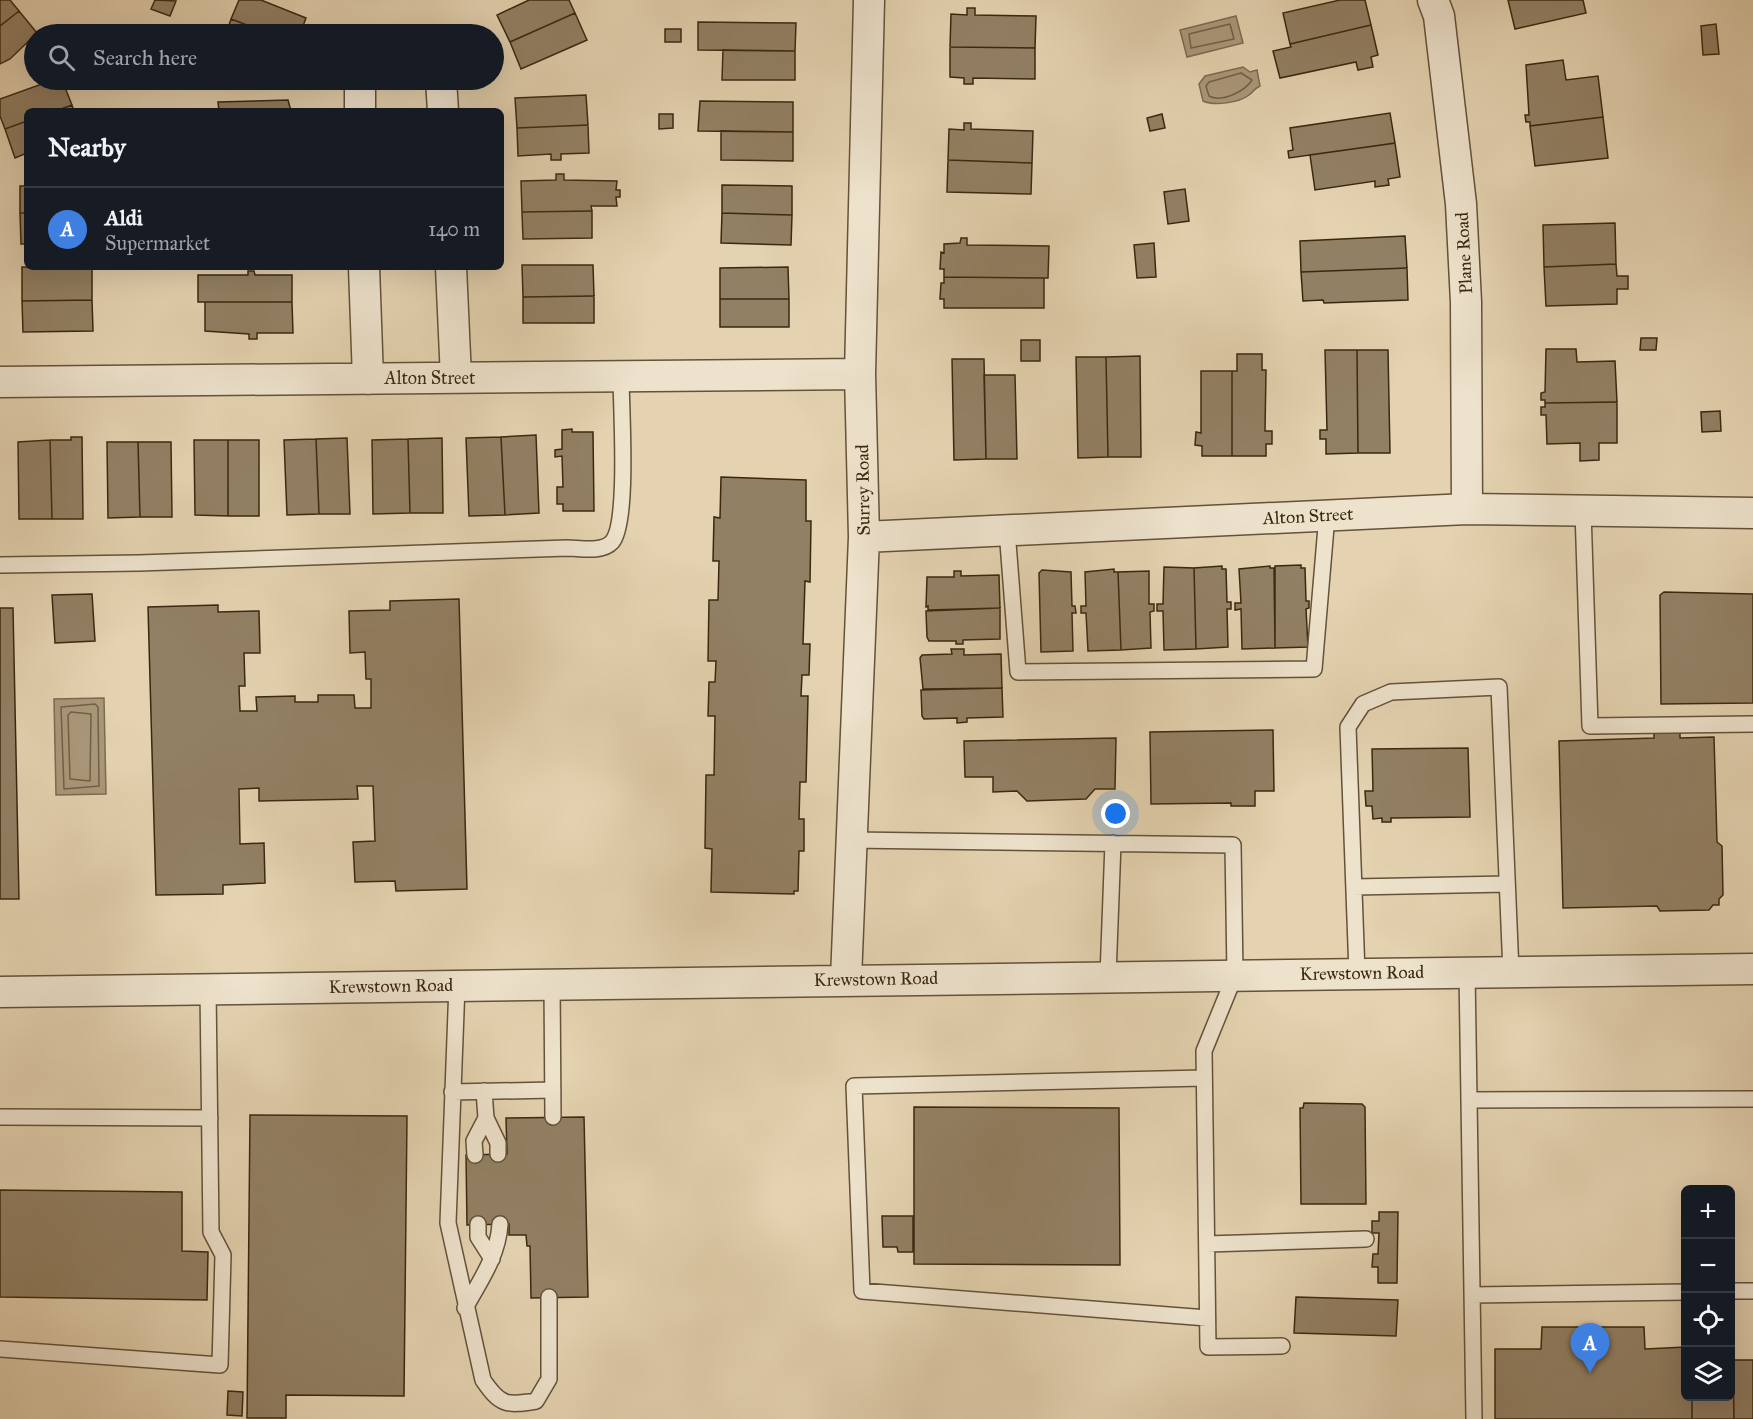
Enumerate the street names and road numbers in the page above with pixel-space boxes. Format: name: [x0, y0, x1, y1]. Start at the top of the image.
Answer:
street label: Plane Road: [1451, 211, 1477, 295]
street label: Alton Street: [384, 367, 476, 389]
street label: Surrey Road: [851, 444, 875, 536]
street label: Alton Street: [1261, 503, 1355, 529]
street label: Krewstown Road: [1300, 961, 1424, 985]
street label: Krewstown Road: [814, 967, 938, 991]
street label: Krewstown Road: [329, 974, 453, 998]

